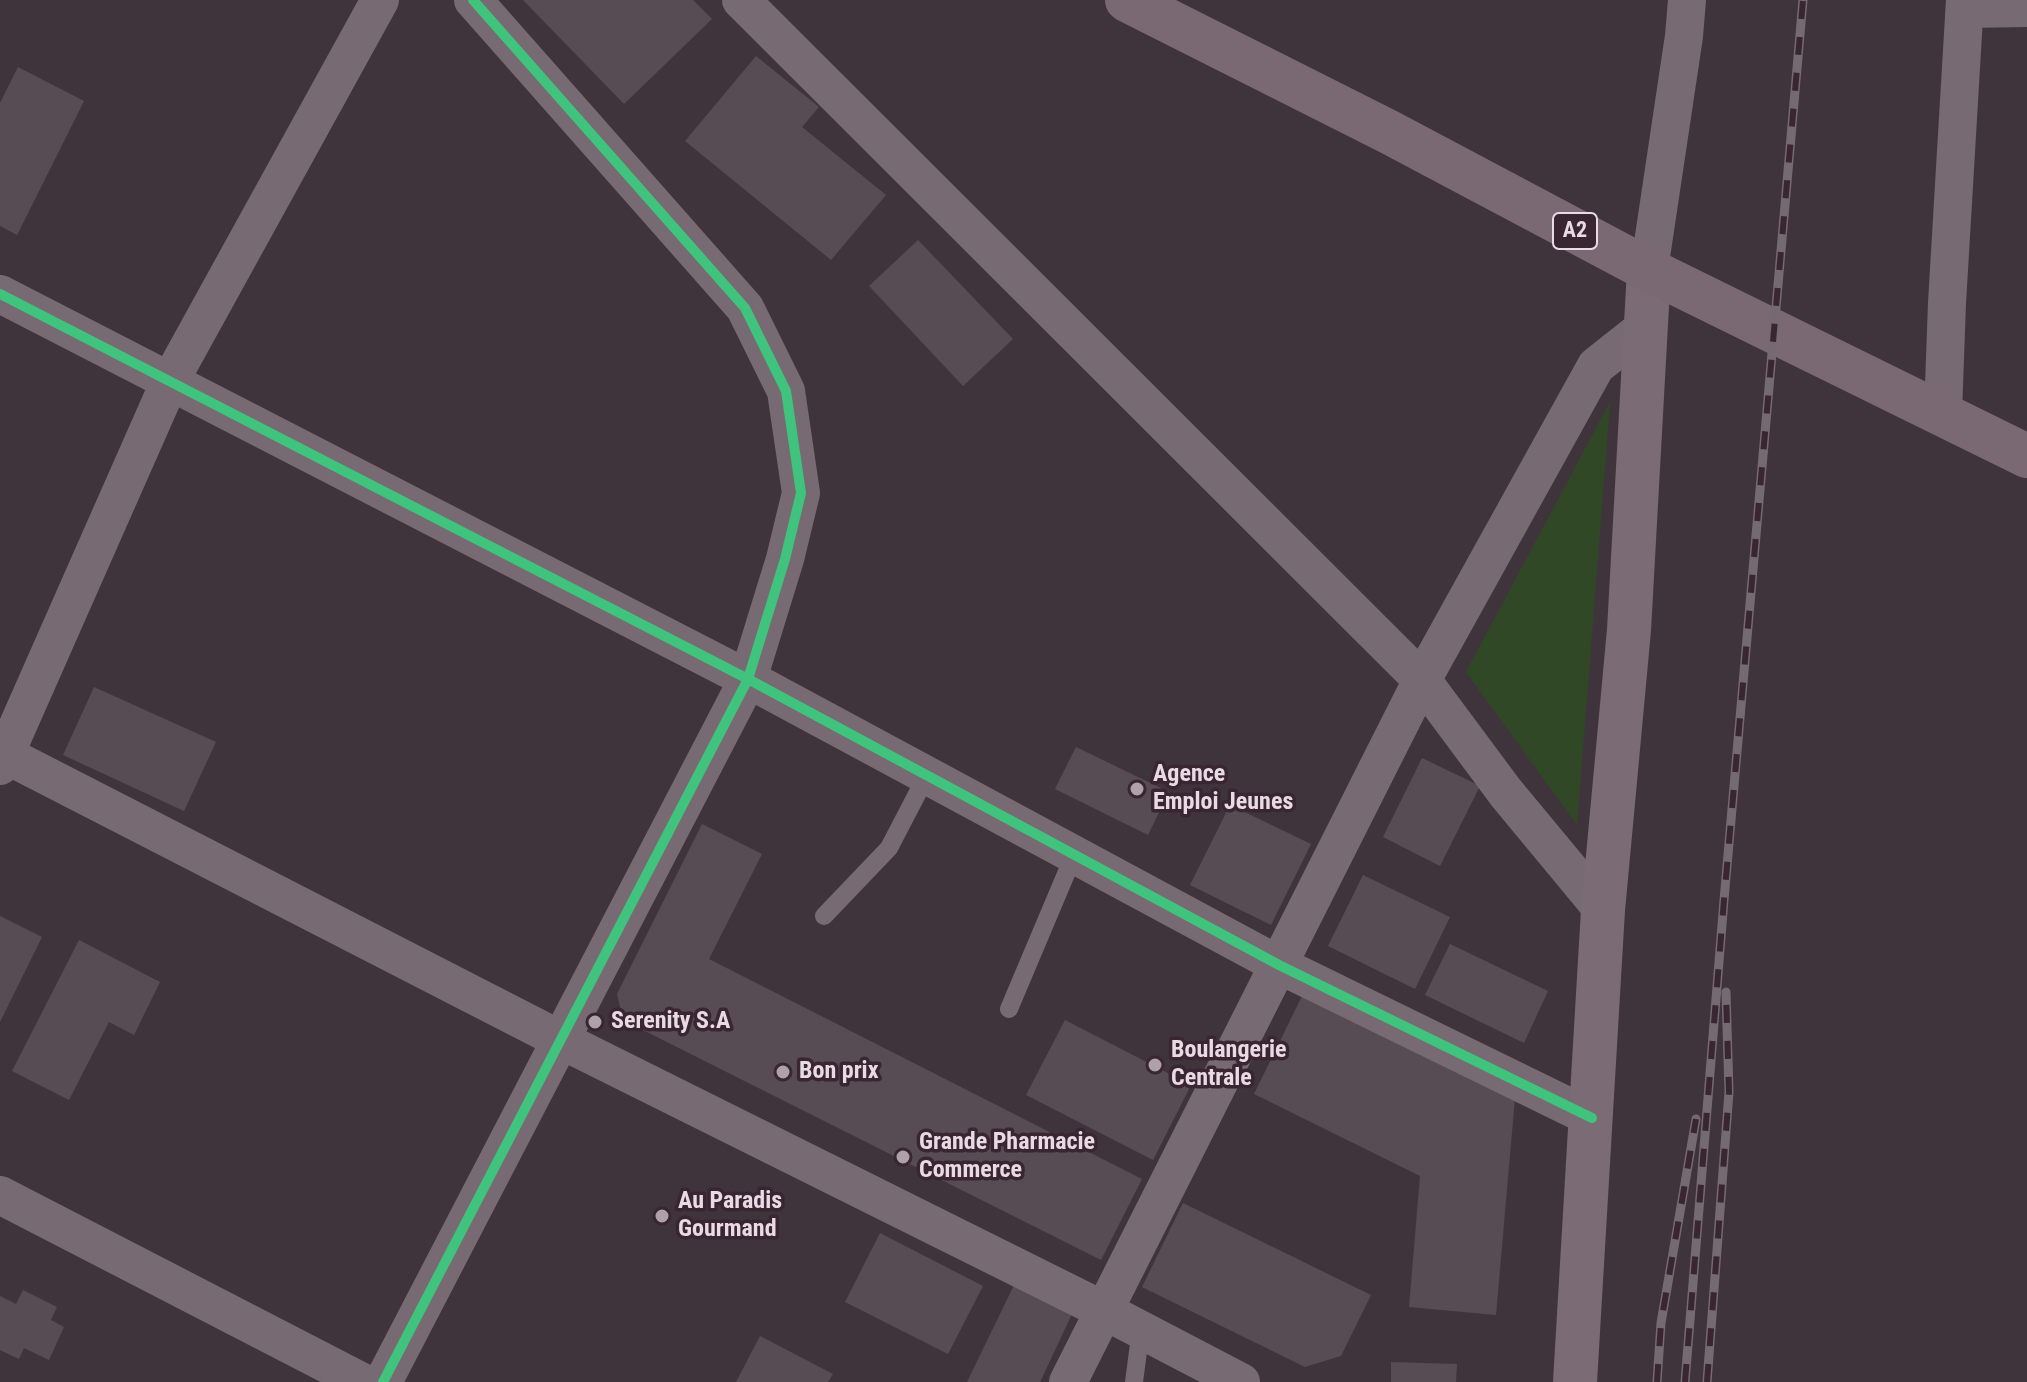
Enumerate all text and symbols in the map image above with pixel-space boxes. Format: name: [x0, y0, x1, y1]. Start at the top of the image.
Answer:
road number: A2: [1553, 213, 1597, 249]
place label: Agence Emploi Jeunes: [1153, 761, 1293, 817]
marker: Agence Emploi Jeunes: [1128, 780, 1146, 798]
place label: Serenity S.A: [611, 1008, 730, 1036]
marker: Serenity S.A: [586, 1013, 604, 1031]
place label: Boulangerie Centrale: [1171, 1037, 1286, 1093]
marker: Boulangerie Centrale: [1146, 1056, 1164, 1074]
place label: Bon prix: [799, 1058, 878, 1086]
marker: Bon prix: [774, 1063, 792, 1081]
place label: Grande Pharmacie Commerce: [919, 1129, 1095, 1185]
marker: Grande Pharmacie Commerce: [894, 1148, 912, 1166]
place label: Au Paradis Gourmand: [678, 1188, 782, 1244]
marker: Au Paradis Gourmand: [653, 1207, 671, 1225]

